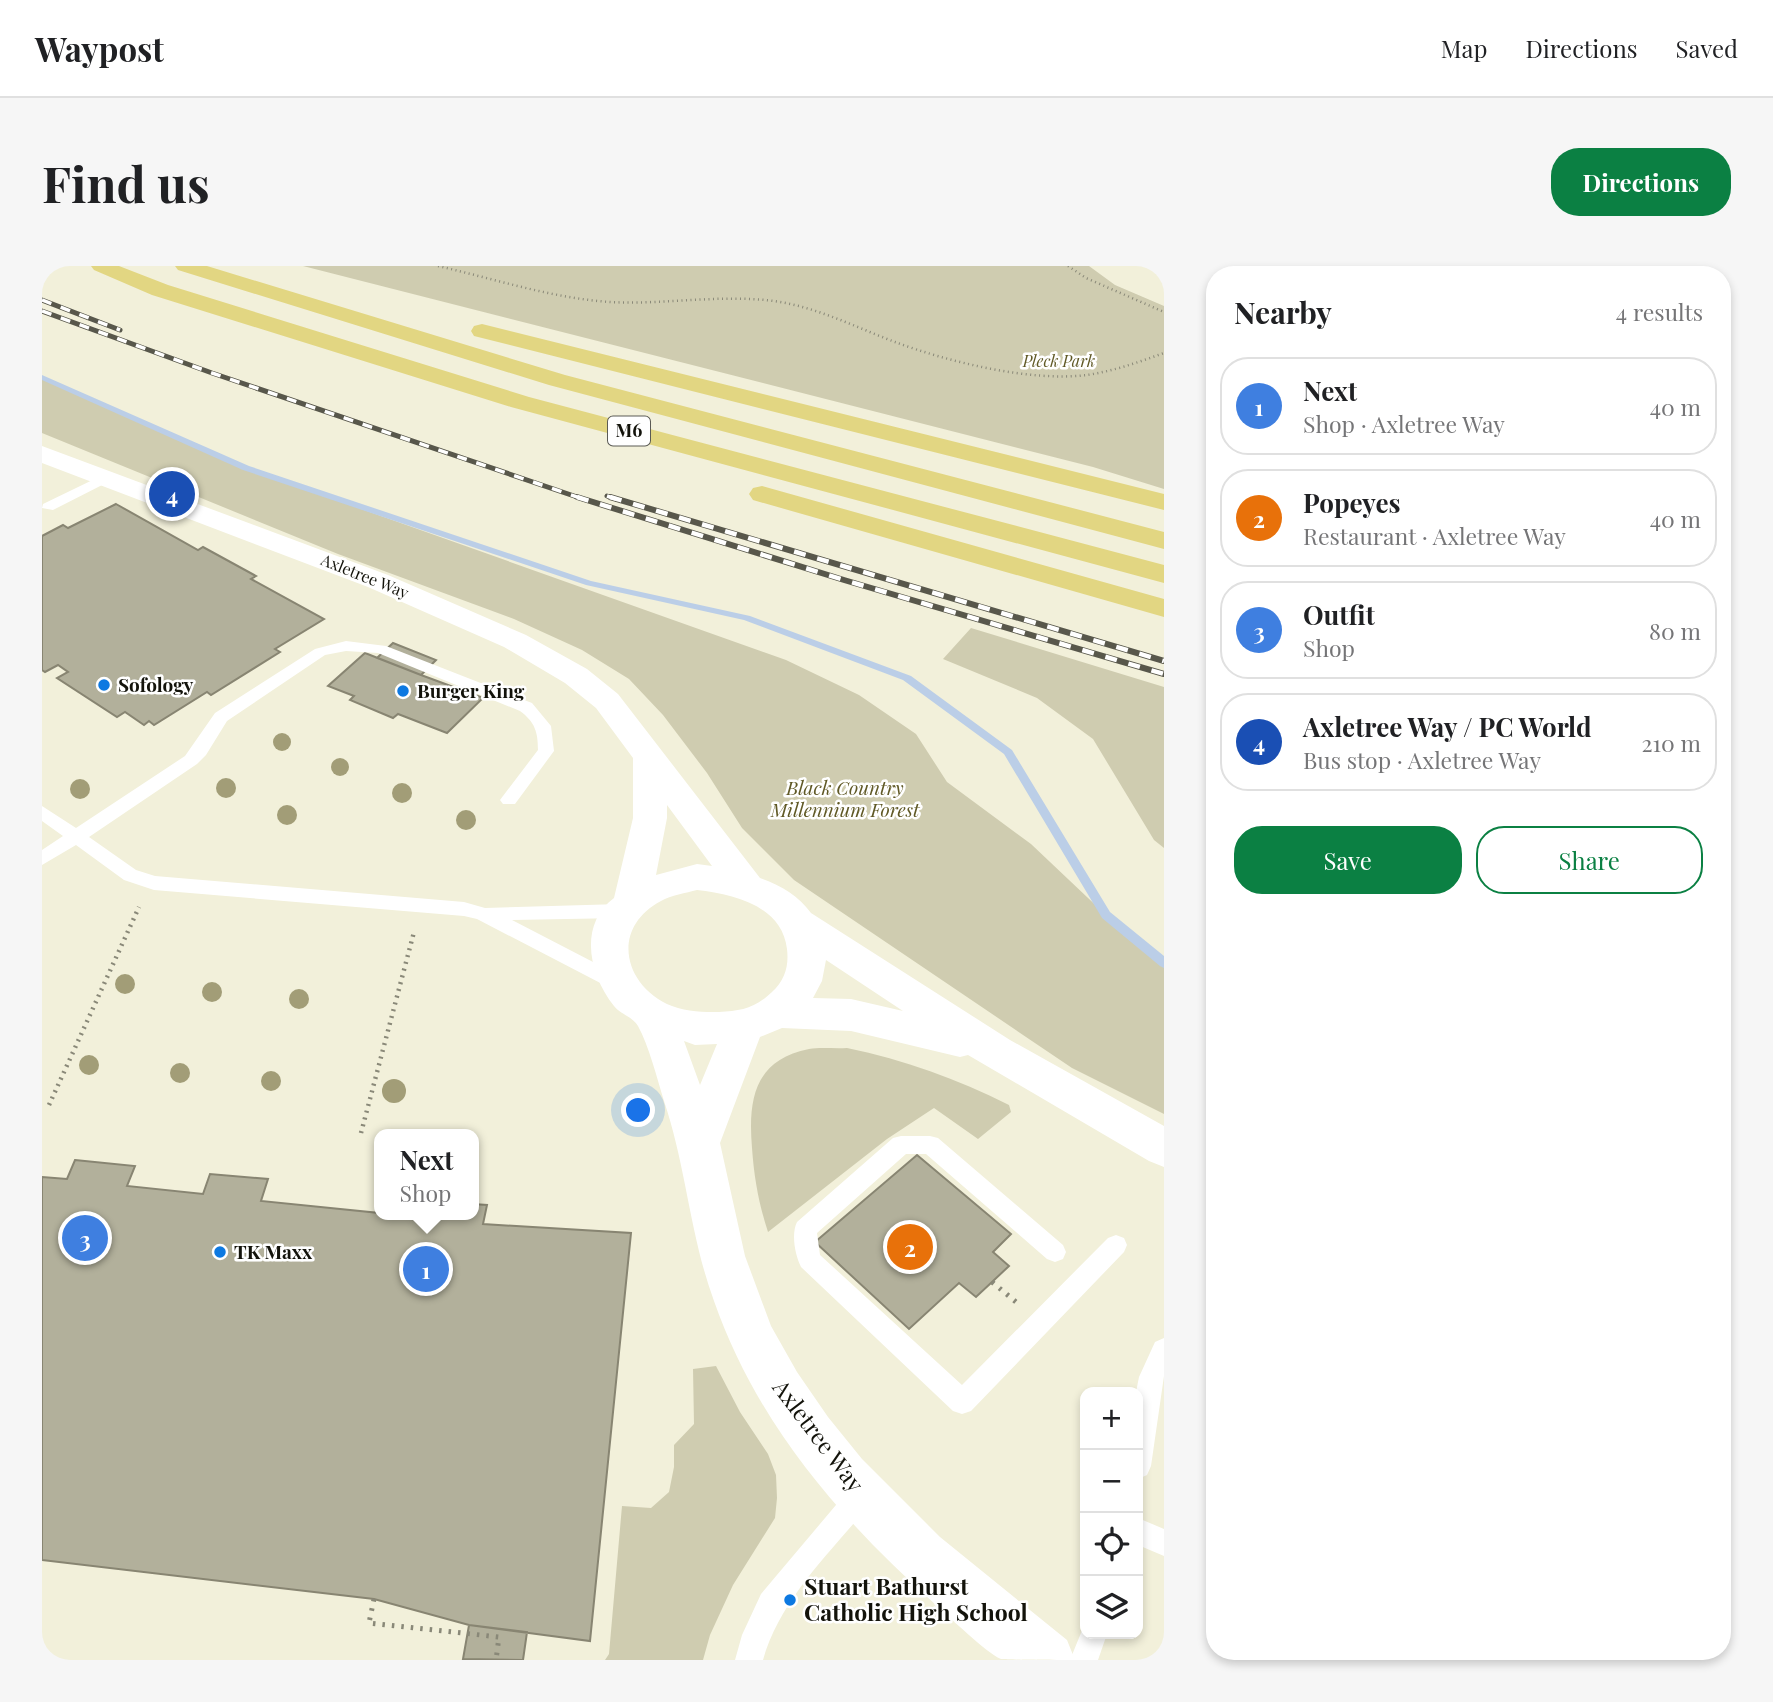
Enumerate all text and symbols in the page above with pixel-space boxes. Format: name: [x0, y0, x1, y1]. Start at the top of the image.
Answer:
text: Waypost: [35, 26, 164, 70]
text: Map: [1441, 32, 1487, 64]
text: Directions: [1525, 32, 1638, 64]
text: Saved: [1676, 32, 1738, 64]
button: Directions: [1551, 148, 1731, 216]
text: Find us: [42, 150, 210, 215]
text: Nearby: [1234, 292, 1332, 332]
text: 4 results: [1616, 296, 1703, 327]
park label: Pleck Park: [1022, 350, 1095, 371]
text: Next: [1303, 373, 1357, 408]
text: 1: [1255, 391, 1263, 422]
text: 40 m: [1650, 391, 1701, 422]
text: Shop · Axletree Way: [1303, 408, 1505, 439]
road number: M6: [608, 416, 650, 446]
pin: 4: [149, 468, 195, 520]
text: Popeyes: [1303, 485, 1401, 520]
text: 2: [1253, 503, 1265, 534]
text: 40 m: [1650, 503, 1701, 534]
text: Restaurant · Axletree Way: [1303, 520, 1566, 551]
street label: Axletree Way: [317, 548, 412, 603]
text: Outfit: [1303, 597, 1375, 632]
text: 3: [1253, 615, 1265, 646]
text: 80 m: [1649, 615, 1701, 646]
text: Shop: [1303, 632, 1355, 663]
place label: Sofology: [118, 671, 193, 697]
marker: Sofology: [96, 677, 112, 693]
place label: Burger King: [417, 677, 525, 703]
marker: Burger King: [395, 683, 411, 699]
text: Axletree Way / PC World: [1303, 709, 1592, 744]
text: 4: [1253, 727, 1265, 758]
text: 210 m: [1642, 727, 1701, 758]
text: Bus stop · Axletree Way: [1303, 744, 1541, 775]
park label: Black Country Millennium Forest: [770, 774, 921, 822]
button: Save: [1234, 826, 1462, 894]
button: Share: [1476, 826, 1703, 894]
your location: [621, 1093, 655, 1127]
popup: [374, 1129, 479, 1220]
text: Next: [399, 1142, 454, 1177]
text: Shop: [399, 1177, 451, 1208]
pin: 3: [62, 1212, 108, 1264]
pin: 2: [887, 1221, 933, 1273]
place label: TK Maxx: [234, 1238, 313, 1264]
pin: 1: [403, 1243, 449, 1295]
marker: TK Maxx: [212, 1244, 228, 1260]
street label: Axletree Way: [766, 1372, 872, 1498]
map controls: [1080, 1387, 1143, 1639]
button: +: [1080, 1387, 1143, 1450]
button: −: [1080, 1450, 1143, 1513]
button: locate: [1080, 1513, 1143, 1576]
place label: Stuart Bathurst Catholic High School: [804, 1570, 1028, 1627]
button: layers: [1080, 1576, 1143, 1639]
marker: Stuart Bathurst Catholic High School: [782, 1592, 798, 1608]

